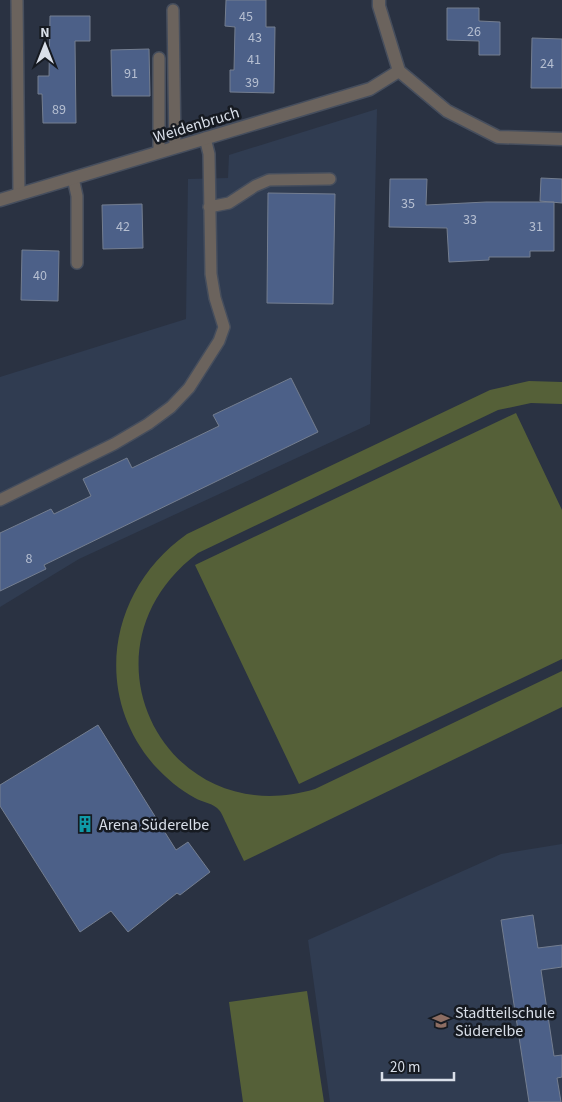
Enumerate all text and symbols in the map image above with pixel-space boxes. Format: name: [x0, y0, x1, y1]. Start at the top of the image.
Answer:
house number: 45: [239, 7, 253, 27]
north arrow: [20, 20, 70, 70]
house number: 26: [467, 22, 481, 42]
text: N: [40, 23, 50, 43]
house number: 43: [248, 28, 262, 48]
house number: 41: [247, 50, 261, 70]
house number: 24: [540, 54, 554, 74]
house number: 91: [124, 64, 138, 84]
house number: 39: [245, 73, 259, 93]
house number: 89: [52, 100, 66, 120]
street label: Weidenbruch: [150, 101, 242, 149]
house number: 35: [401, 194, 415, 214]
house number: 33: [463, 210, 477, 230]
house number: 42: [116, 217, 130, 237]
house number: 31: [529, 217, 543, 237]
house number: 40: [33, 266, 47, 286]
house number: 8: [26, 549, 33, 569]
building icon: Arena Süderelbe: [75, 814, 95, 834]
place label: Arena Süderelbe: [99, 814, 209, 836]
place label: Stadtteilschule Süderelbe: [455, 1002, 555, 1042]
school or university icon: Stadtteilschule Süderelbe: [431, 1011, 451, 1031]
scale bar: [382, 1050, 454, 1082]
text: 20 m: [390, 1057, 420, 1078]

